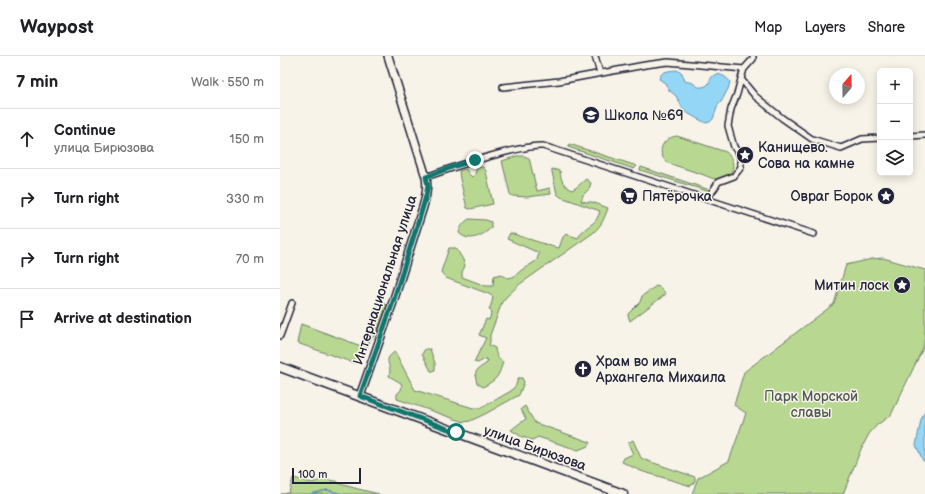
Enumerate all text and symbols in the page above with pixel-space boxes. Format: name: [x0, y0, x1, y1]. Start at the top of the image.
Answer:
text: Waypost: [20, 16, 94, 39]
text: Map: [754, 19, 782, 36]
text: Layers: [804, 19, 846, 36]
text: Share: [868, 19, 905, 36]
north arrow: [829, 68, 865, 104]
map controls: [877, 68, 913, 176]
button: +: [877, 68, 913, 104]
text: 7 min: [16, 72, 58, 92]
text: Walk · 550 m: [191, 74, 264, 90]
button: −: [877, 104, 913, 140]
school or university icon: Школа №69: [581, 105, 601, 125]
place label: Школа №69: [604, 107, 684, 124]
text: Continue: [54, 121, 116, 140]
icon: ahead: [16, 128, 38, 150]
text: 150 m: [230, 131, 264, 147]
place label: Канищево. Сова на камне: [758, 139, 855, 172]
text: улица Бирюзова: [54, 140, 154, 156]
button: layers: [877, 140, 913, 176]
place icon: Канищево. Сова на камне: [735, 145, 755, 165]
route end: [466, 151, 484, 169]
supermarket icon: Пятёрочка: [619, 186, 639, 206]
place icon: Овраг Борок: [876, 186, 896, 206]
icon: right: [16, 188, 38, 210]
place label: Пятёрочка: [642, 188, 713, 205]
place label: Овраг Борок: [791, 188, 874, 205]
text: Turn right: [54, 189, 119, 208]
text: 330 m: [226, 191, 264, 207]
street label: Интернациональная улица: [349, 192, 421, 367]
icon: right: [16, 248, 38, 270]
text: Turn right: [54, 249, 119, 268]
text: 70 m: [236, 251, 264, 267]
place icon: Митин лоск: [892, 275, 912, 295]
place label: Митин лоск: [814, 277, 890, 294]
icon: arrive: [16, 308, 38, 330]
text: Arrive at destination: [54, 309, 192, 328]
place label: Храм во имя Архангела Михаила: [595, 353, 727, 386]
church icon: Храм во имя Архангела Михаила: [573, 359, 593, 379]
park label: Парк Морской славы: [764, 388, 858, 421]
street label: улица Бирюзова: [481, 422, 589, 475]
route start: [447, 423, 465, 441]
scale bar: [292, 466, 361, 485]
text: 100 m: [298, 468, 327, 481]

